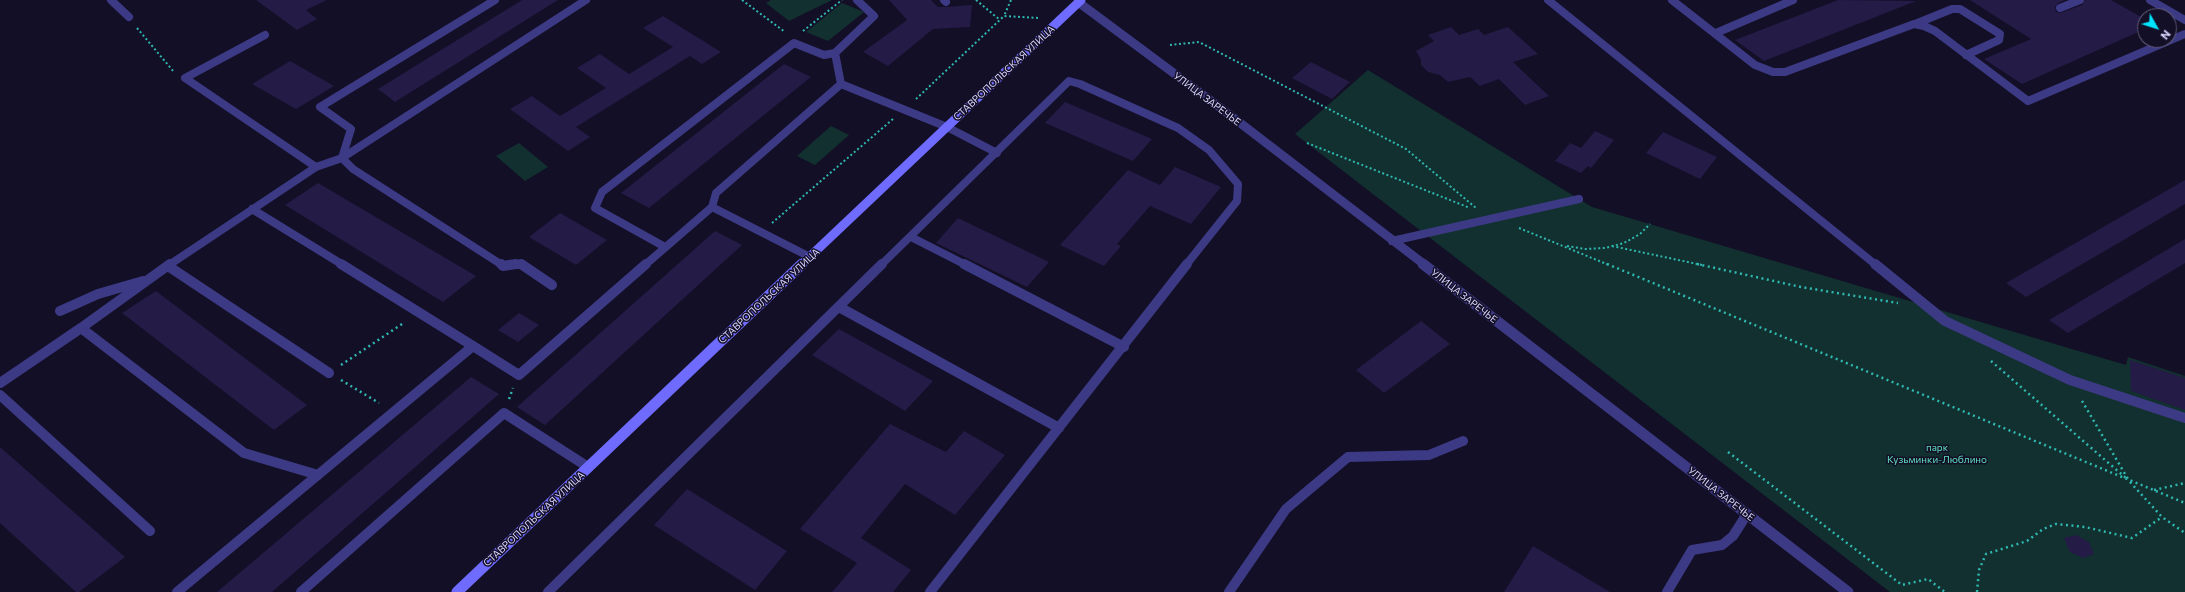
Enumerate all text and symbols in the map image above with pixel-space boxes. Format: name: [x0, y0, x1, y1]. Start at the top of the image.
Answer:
north arrow: [2137, 8, 2177, 48]
street label: СТАВРОПОЛЬСКАЯ УЛИЦА: [951, 23, 1057, 123]
text: N: [2158, 28, 2174, 43]
street label: УЛИЦА ЗАРЕЧЬЕ: [1171, 70, 1243, 128]
street label: СТАВРОПОЛЬСКАЯ УЛИЦА: [716, 246, 822, 346]
street label: УЛИЦА ЗАРЕЧЬЕ: [1428, 266, 1500, 326]
park label: парк Кузьминки-Люблино: [1887, 442, 1987, 466]
street label: УЛИЦА ЗАРЕЧЬЕ: [1685, 464, 1757, 524]
street label: СТАВРОПОЛЬСКАЯ УЛИЦА: [481, 469, 587, 569]

